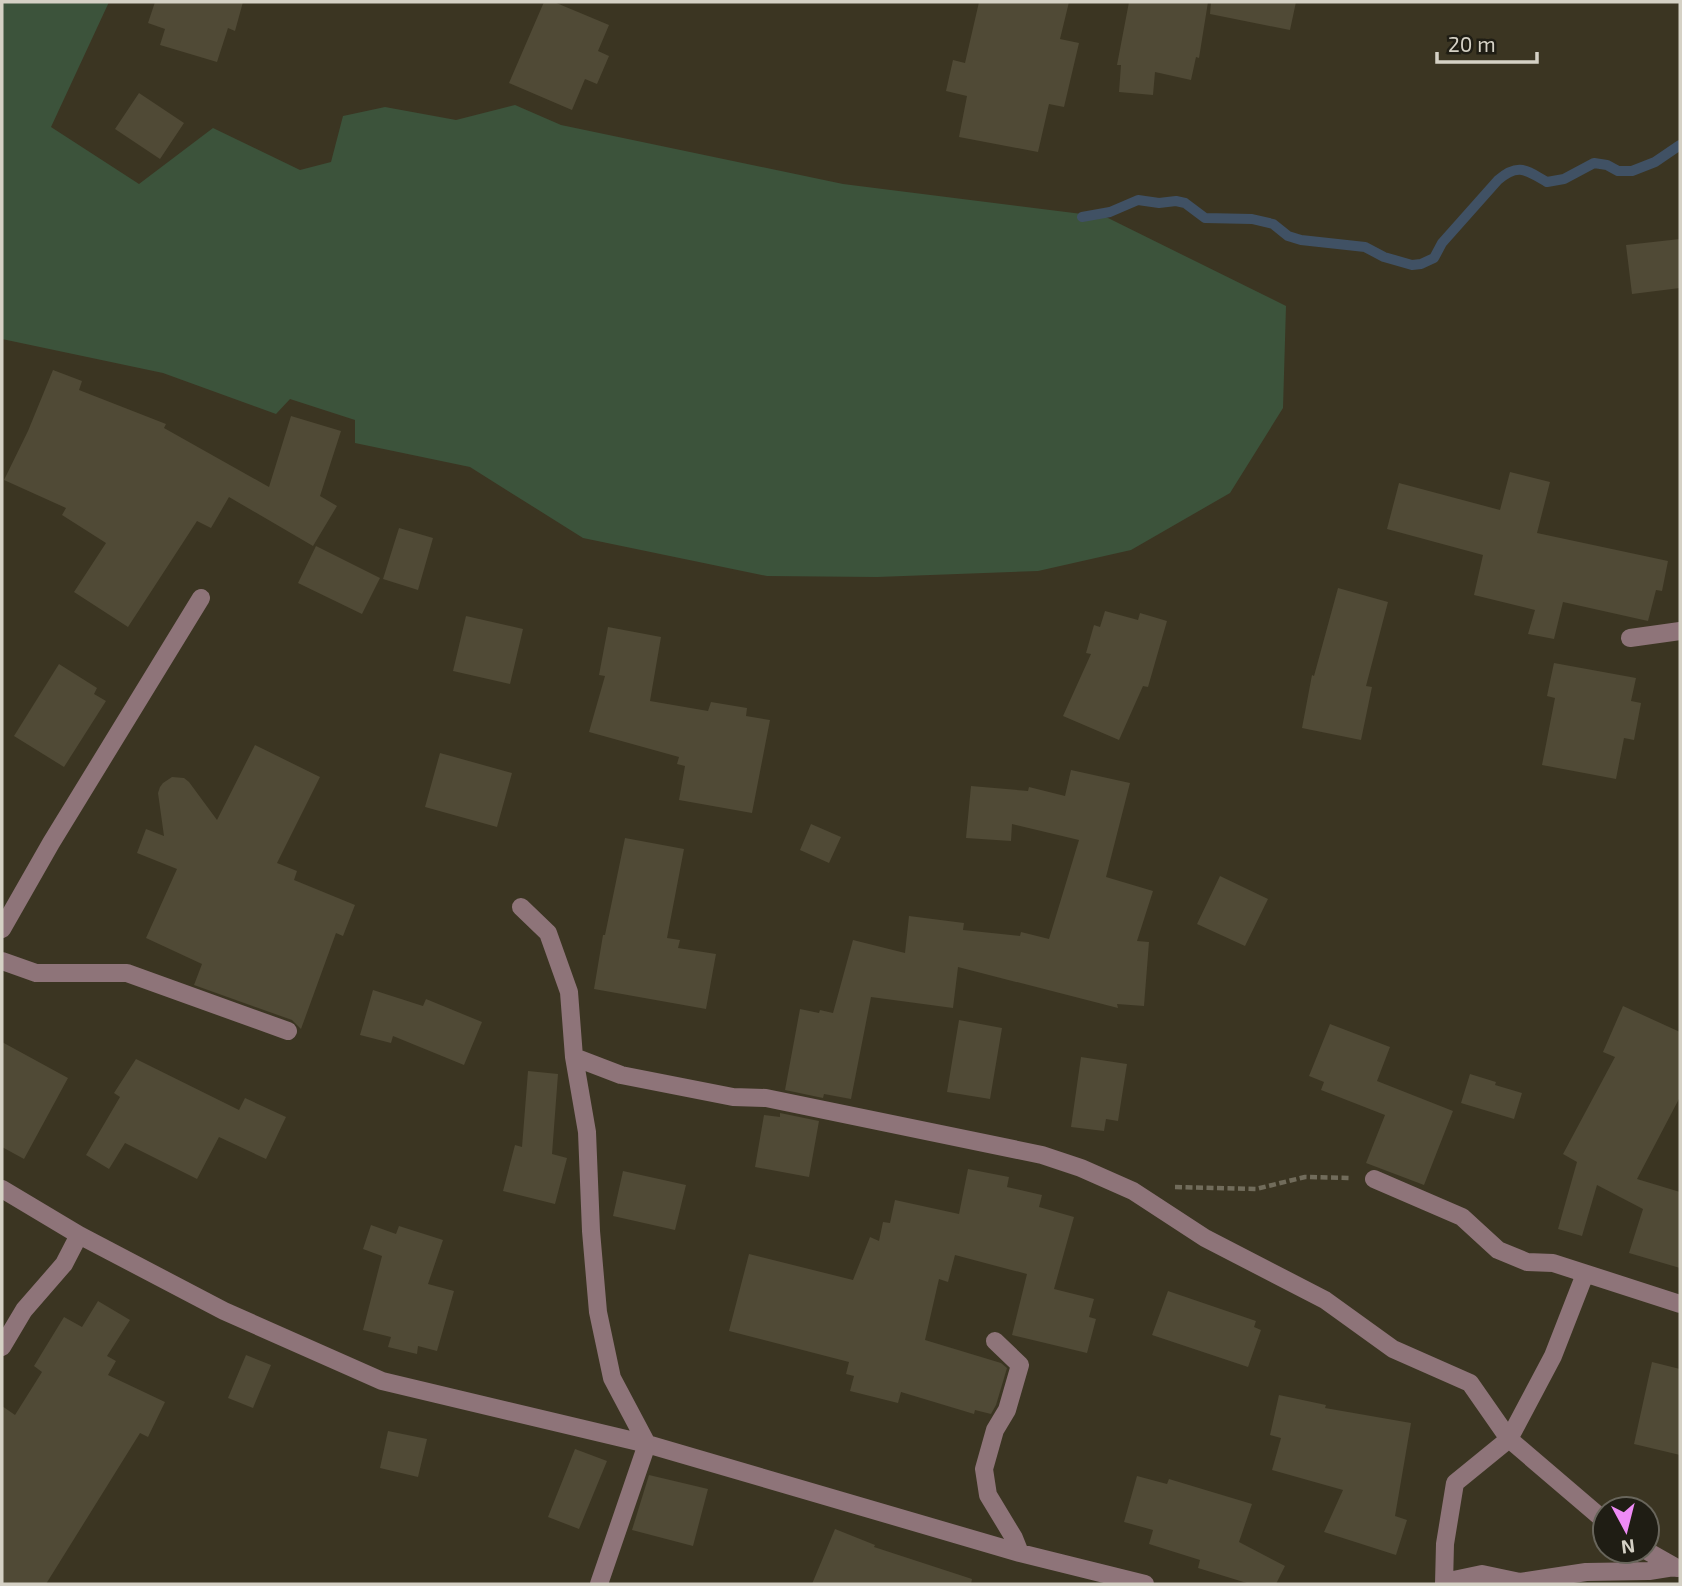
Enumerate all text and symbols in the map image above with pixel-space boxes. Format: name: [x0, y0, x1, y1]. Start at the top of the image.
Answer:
scale bar: [1437, 21, 1537, 65]
text: 20 m: [1448, 31, 1496, 56]
north arrow: [1591, 1495, 1661, 1565]
text: N: [1620, 1535, 1636, 1560]

